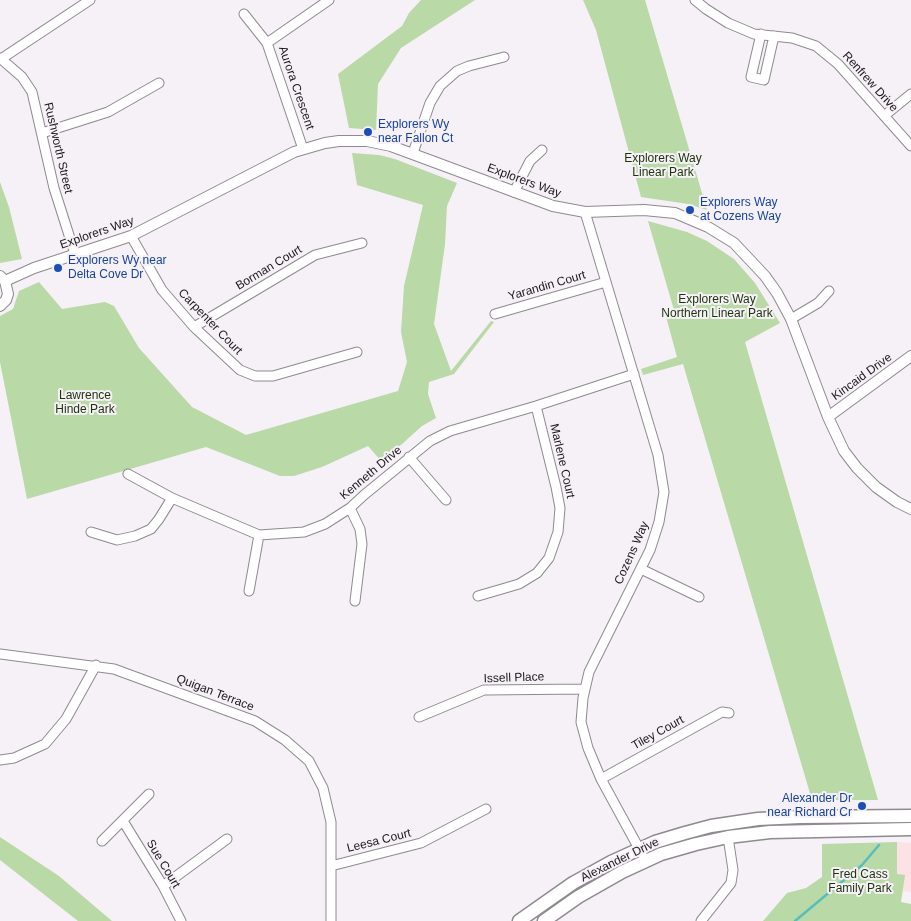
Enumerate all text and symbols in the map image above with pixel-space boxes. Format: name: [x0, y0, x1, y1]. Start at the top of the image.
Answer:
street label: Aurora Crescent: [275, 44, 317, 132]
street label: Renfrew Drive: [839, 49, 901, 115]
street label: Rushworth Street: [41, 101, 75, 195]
place label: Explorers Wy near Fallon Ct: [378, 118, 453, 146]
marker: Explorers Wy near Fallon Ct: [362, 126, 374, 138]
park label: Explorers Way Linear Park: [624, 152, 702, 180]
street label: Explorers Way: [485, 161, 563, 201]
place label: Explorers Way at Cozens Way: [700, 196, 781, 224]
marker: Explorers Way at Cozens Way: [684, 204, 696, 216]
street label: Explorers Way: [58, 214, 136, 252]
street label: Borman Court: [233, 243, 305, 293]
place label: Explorers Wy near Delta Cove Dr: [68, 254, 167, 282]
marker: Explorers Wy near Delta Cove Dr: [52, 262, 64, 274]
street label: Yarandin Court: [507, 268, 587, 304]
street label: Carpenter Court: [175, 286, 245, 358]
park label: Explorers Way Northern Linear Park: [661, 293, 773, 321]
street label: Kincaid Drive: [829, 350, 895, 404]
park label: Lawrence Hinde Park: [55, 389, 115, 417]
street label: Marlene Court: [546, 422, 578, 500]
street label: Kenneth Drive: [337, 443, 405, 503]
street label: Cozens Way: [612, 519, 652, 587]
street label: Issell Place: [483, 670, 545, 686]
street label: Quigan Terrace: [174, 672, 256, 714]
street label: Tiley Court: [629, 713, 687, 753]
place label: Alexander Dr near Richard Cr: [767, 792, 852, 820]
marker: Alexander Dr near Richard Cr: [856, 800, 868, 812]
street label: Leesa Court: [346, 826, 412, 856]
street label: Alexander Drive: [578, 835, 662, 885]
street label: Sue Court: [143, 837, 183, 891]
park label: Fred Cass Family Park: [828, 868, 892, 896]

